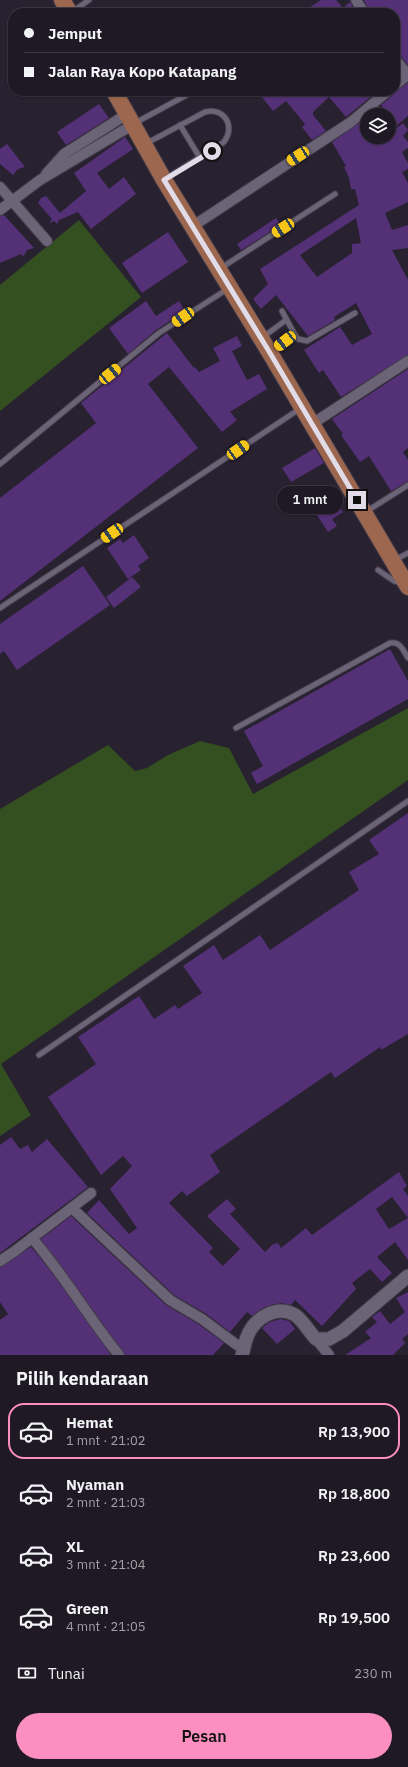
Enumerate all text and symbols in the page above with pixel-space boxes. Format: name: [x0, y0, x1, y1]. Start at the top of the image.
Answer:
text: Jemput: [48, 24, 102, 43]
text: Jalan Raya Kopo Katapang: [48, 62, 236, 81]
map controls: [360, 108, 396, 144]
button: layers: [360, 108, 396, 144]
route start: [203, 142, 221, 160]
car: [285, 144, 311, 168]
car: [270, 216, 296, 240]
car: [170, 305, 196, 329]
car: [272, 329, 298, 353]
car: [97, 362, 123, 386]
car: [225, 438, 251, 462]
callout: 1 mnt: [277, 486, 343, 514]
text: 1 mnt: [293, 491, 327, 508]
route end: [348, 491, 366, 509]
car: [99, 521, 125, 545]
text: Pilih kendaraan: [16, 1367, 149, 1390]
icon: car: [18, 1413, 54, 1449]
text: Hemat: [66, 1413, 113, 1432]
text: Rp 13,900: [318, 1422, 390, 1441]
text: 1 mnt · 21:02: [66, 1432, 146, 1449]
icon: car: [18, 1475, 54, 1511]
text: Nyaman: [66, 1475, 124, 1494]
text: Rp 18,800: [318, 1484, 390, 1503]
text: 2 mnt · 21:03: [66, 1494, 146, 1511]
icon: car: [18, 1537, 54, 1573]
text: XL: [66, 1537, 84, 1556]
text: Rp 23,600: [318, 1546, 390, 1565]
text: 3 mnt · 21:04: [66, 1556, 146, 1573]
icon: car: [18, 1599, 54, 1635]
text: Green: [66, 1599, 109, 1618]
text: Rp 19,500: [318, 1608, 390, 1627]
text: 4 mnt · 21:05: [66, 1618, 146, 1635]
icon: cash: [16, 1662, 38, 1684]
text: Tunai: [48, 1664, 85, 1683]
text: 230 m: [354, 1665, 392, 1682]
button: Pesan: [16, 1713, 392, 1759]

